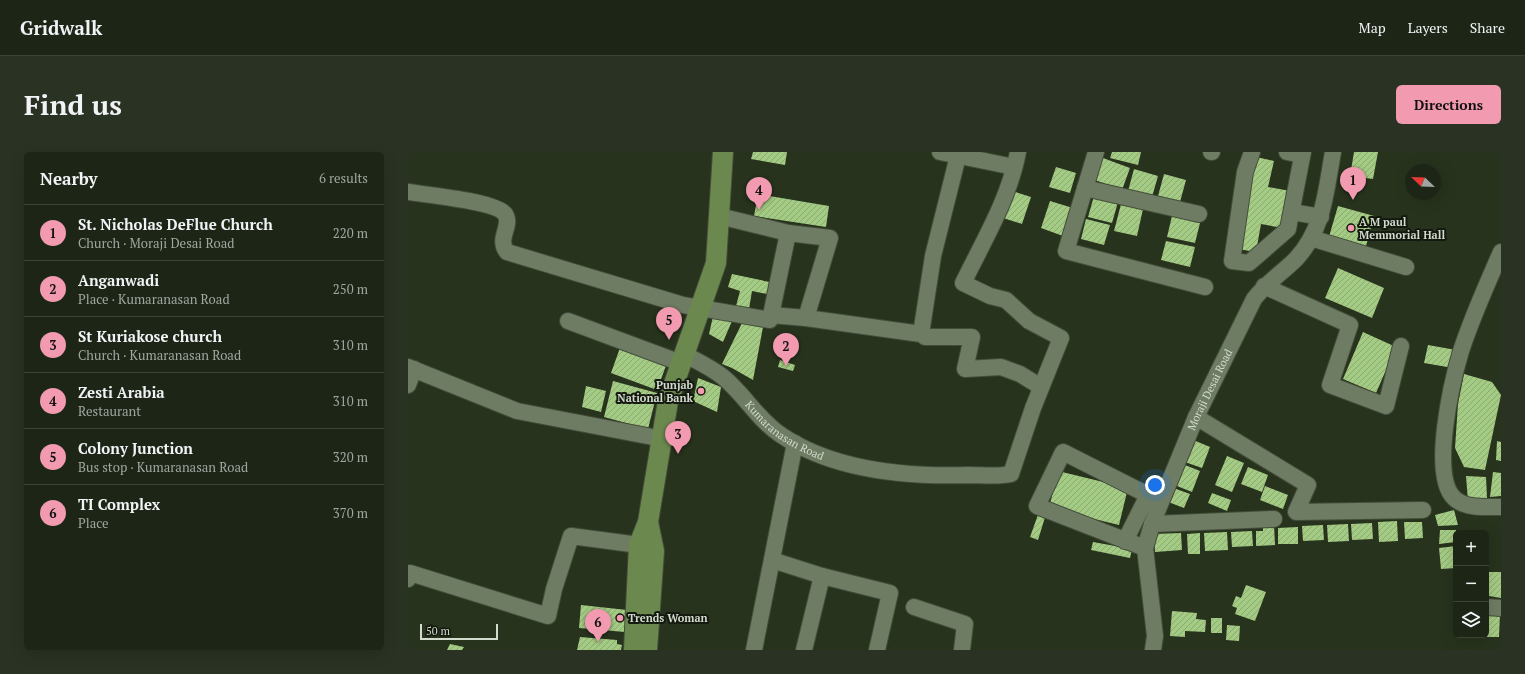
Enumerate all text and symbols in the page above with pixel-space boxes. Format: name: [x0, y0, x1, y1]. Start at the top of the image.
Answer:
text: Gridwalk: [20, 15, 102, 40]
text: Map: [1359, 18, 1386, 37]
text: Layers: [1408, 18, 1448, 37]
text: Share: [1470, 18, 1505, 37]
button: Directions: [1396, 85, 1501, 124]
text: Find us: [24, 86, 122, 123]
north arrow: [1405, 164, 1441, 200]
text: Nearby: [40, 167, 98, 190]
pin: 1: [1340, 167, 1366, 200]
text: 6 results: [319, 169, 368, 187]
pin: 4: [746, 177, 772, 210]
text: St. Nicholas DeFlue Church: [78, 214, 273, 234]
place label: A M paul Memmorial Hall: [1359, 215, 1445, 242]
marker: A M paul Memmorial Hall: [1346, 223, 1356, 233]
text: 1: [49, 224, 57, 242]
text: 220 m: [333, 224, 368, 242]
text: Church · Moraji Desai Road: [78, 234, 234, 252]
text: Anganwadi: [78, 270, 159, 290]
text: 2: [49, 280, 57, 298]
text: 250 m: [333, 280, 368, 298]
text: Place · Kumaranasan Road: [78, 290, 230, 308]
pin: 5: [656, 307, 682, 340]
text: St Kuriakose church: [78, 326, 222, 346]
pin: 2: [773, 333, 799, 366]
text: 3: [49, 336, 57, 354]
text: 310 m: [333, 336, 368, 354]
text: Church · Kumaranasan Road: [78, 346, 241, 364]
street label: Moraji Desai Road: [1184, 347, 1235, 432]
place label: Punjab National Bank: [617, 378, 694, 405]
text: Zesti Arabia: [78, 382, 165, 402]
marker: Punjab National Bank: [696, 386, 706, 396]
text: 4: [49, 392, 57, 410]
text: 310 m: [333, 392, 368, 410]
street label: Kumaranasan Road: [742, 398, 826, 463]
text: Restaurant: [78, 402, 141, 420]
pin: 3: [665, 421, 691, 454]
text: Colony Junction: [78, 438, 193, 458]
text: 5: [49, 448, 57, 466]
text: 320 m: [333, 448, 368, 466]
text: Bus stop · Kumaranasan Road: [78, 458, 248, 476]
your location: [1145, 475, 1165, 495]
text: TI Complex: [78, 494, 160, 514]
text: 6: [49, 504, 57, 522]
text: 370 m: [333, 504, 368, 522]
text: Place: [78, 514, 109, 532]
map controls: [1453, 530, 1489, 638]
button: +: [1453, 530, 1489, 566]
button: −: [1453, 566, 1489, 602]
button: layers: [1453, 602, 1489, 638]
pin: 6: [585, 609, 611, 642]
place label: Trends Woman: [628, 611, 708, 625]
marker: Trends Woman: [615, 613, 625, 623]
scale bar: [420, 622, 498, 641]
text: 50 m: [426, 624, 450, 638]

